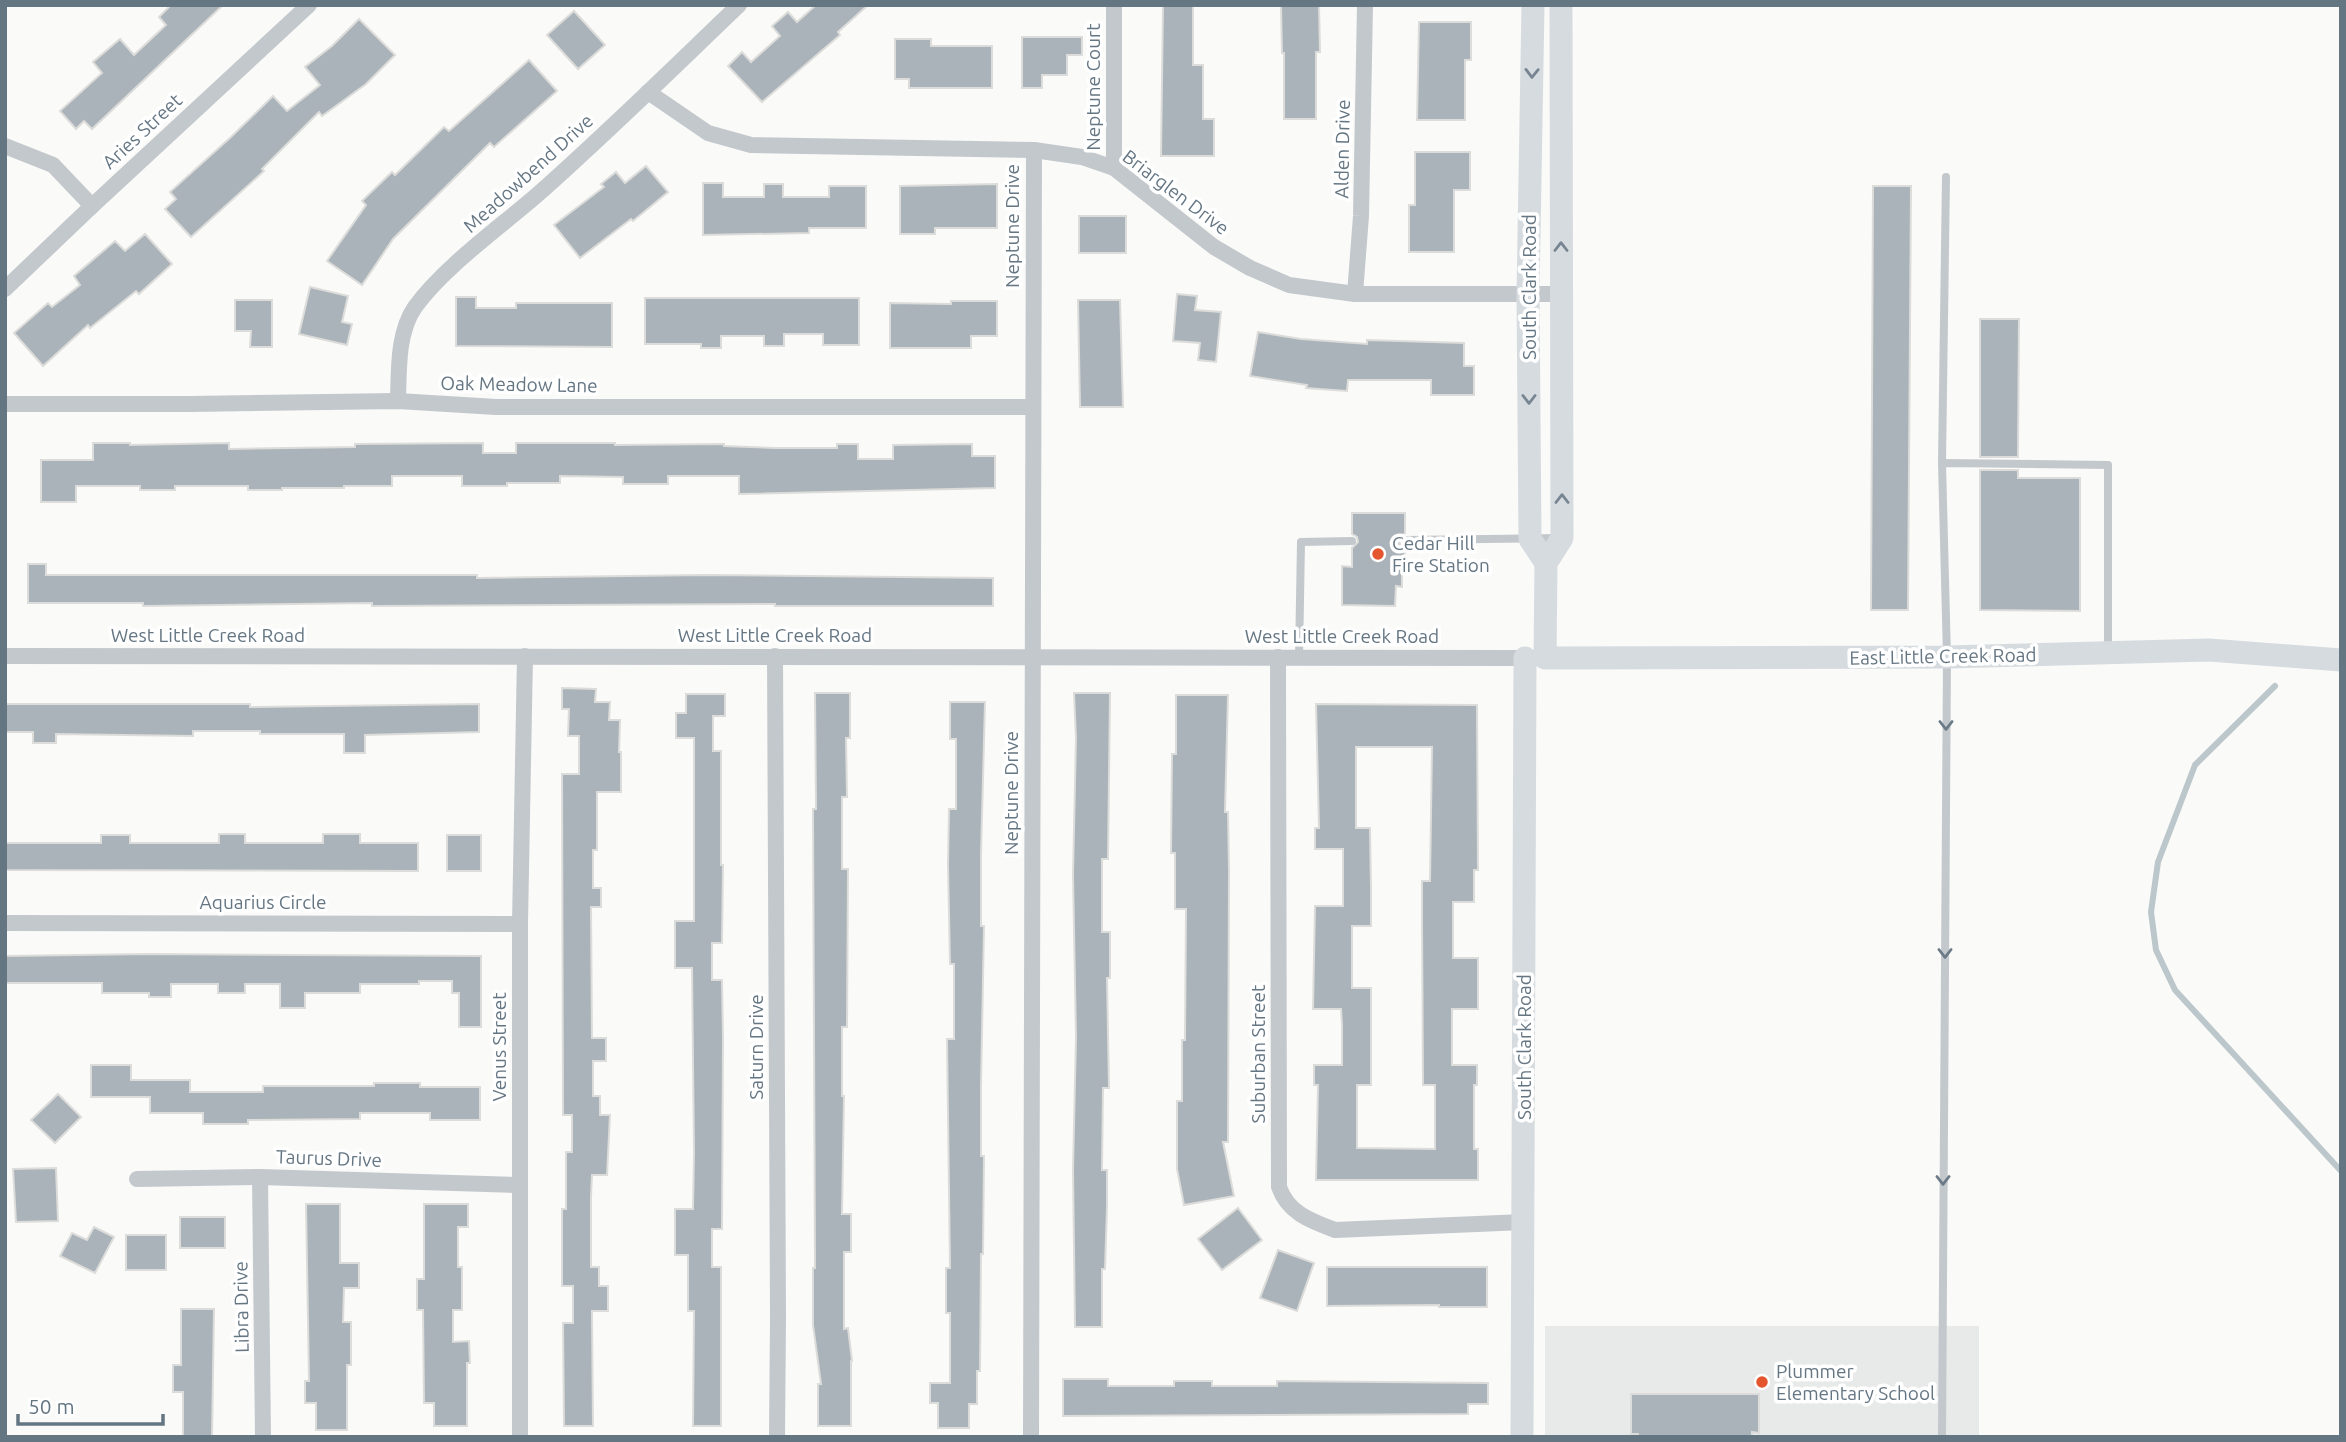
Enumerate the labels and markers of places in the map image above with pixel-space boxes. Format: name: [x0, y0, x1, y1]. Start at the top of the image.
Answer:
place label: Cedar Hill Fire Station: [1392, 532, 1490, 576]
marker: Cedar Hill Fire Station: [1370, 546, 1386, 562]
place label: Plummer Elementary School: [1776, 1360, 1935, 1404]
marker: Plummer Elementary School: [1754, 1374, 1770, 1390]

